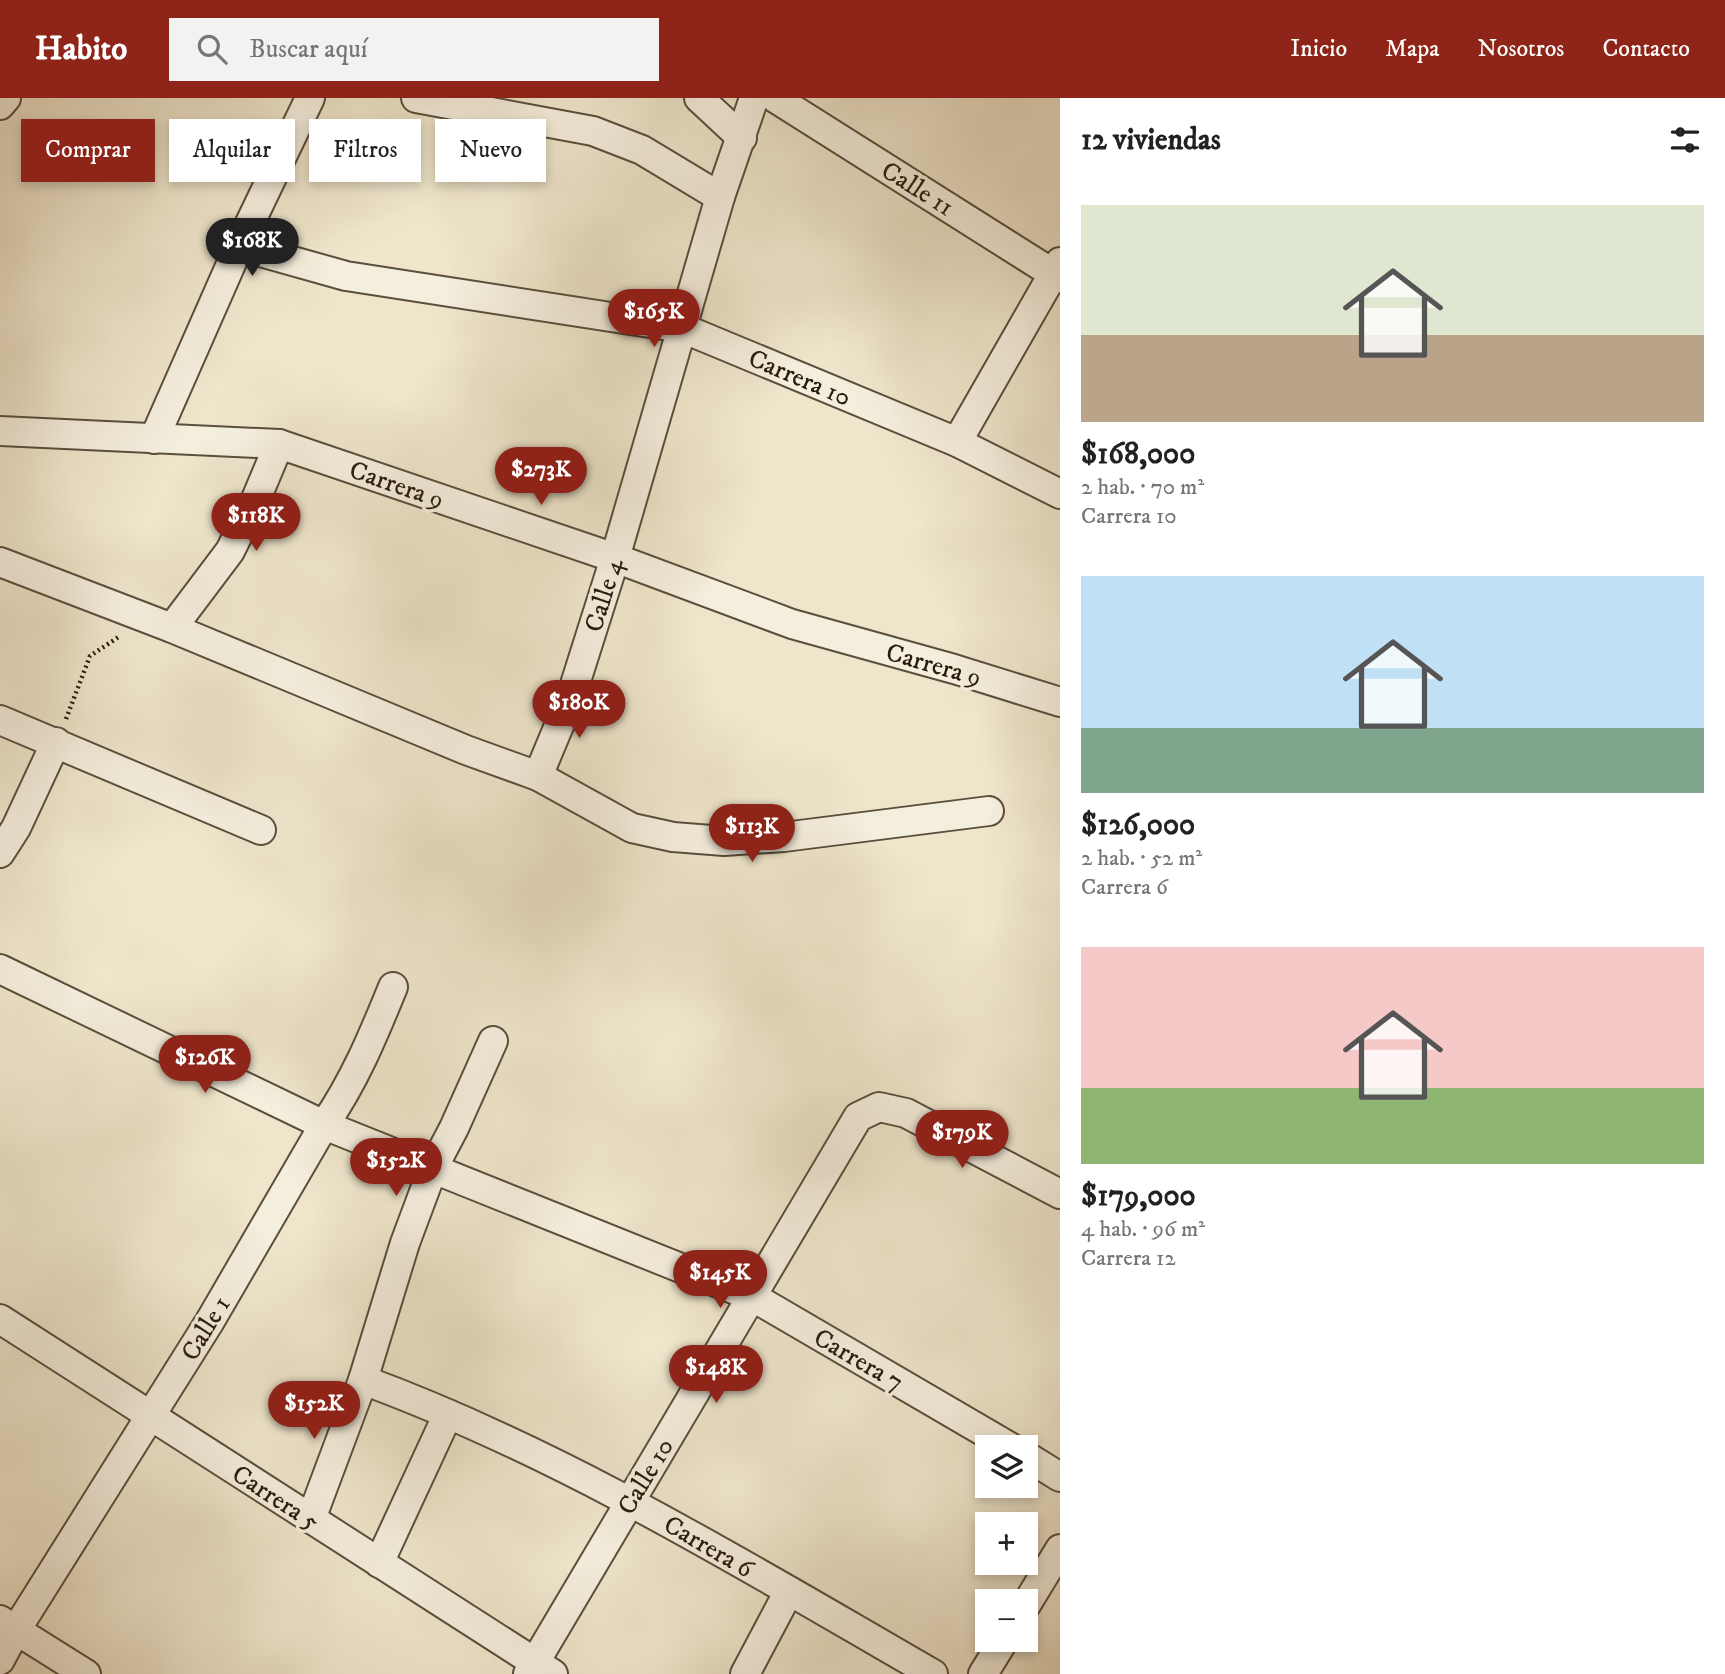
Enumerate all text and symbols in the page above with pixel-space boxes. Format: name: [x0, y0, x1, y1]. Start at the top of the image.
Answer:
search box: [169, 18, 659, 81]
text: Habito: [35, 29, 127, 70]
icon: search: [193, 30, 231, 68]
text: Buscar aquí: [249, 33, 368, 66]
text: Inicio: [1290, 34, 1347, 64]
text: Mapa: [1385, 34, 1440, 64]
text: Nosotros: [1478, 34, 1564, 64]
text: Contacto: [1602, 34, 1690, 64]
chip: Comprar: [21, 119, 155, 182]
chip: Alquilar: [169, 119, 295, 182]
chip: Filtros: [309, 119, 421, 182]
chip: Nuevo: [435, 119, 546, 182]
icon: filters: [1666, 121, 1704, 159]
text: 12 viviendas: [1081, 122, 1221, 159]
street label: Calle 11: [875, 154, 960, 224]
pin: $168K: [203, 218, 301, 278]
text: $168K: [222, 226, 282, 255]
icon: home: [1330, 250, 1456, 376]
pin: $165K: [605, 289, 703, 349]
text: $165K: [624, 297, 684, 326]
street label: Carrera 10: [743, 342, 856, 415]
text: $168,000: [1081, 436, 1195, 473]
pin: $273K: [492, 448, 590, 507]
street label: Carrera 9: [345, 454, 448, 517]
text: $273K: [511, 455, 571, 484]
text: 2 hab. · 70 m²: [1081, 473, 1204, 502]
pin: $118K: [207, 494, 305, 553]
text: $118K: [227, 501, 285, 530]
text: Carrera 10: [1081, 502, 1177, 531]
street label: Calle 4: [578, 554, 632, 636]
icon: home: [1330, 621, 1456, 747]
street label: Carrera 9: [882, 636, 985, 695]
pin: $180K: [530, 680, 628, 740]
text: $180K: [548, 688, 610, 717]
pin: $113K: [703, 804, 801, 864]
text: $126,000: [1081, 807, 1195, 844]
text: $113K: [725, 812, 779, 841]
text: 2 hab. · 52 m²: [1081, 844, 1202, 873]
text: Carrera 6: [1081, 873, 1168, 902]
icon: home: [1330, 992, 1456, 1118]
pin: $126K: [156, 1035, 254, 1095]
text: $126K: [175, 1043, 235, 1072]
pin: $179K: [913, 1110, 1011, 1170]
text: $179K: [932, 1118, 992, 1147]
pin: $152K: [347, 1138, 445, 1198]
text: $152K: [366, 1146, 426, 1175]
text: $179,000: [1081, 1178, 1196, 1215]
text: 4 hab. · 96 m²: [1081, 1215, 1205, 1244]
text: Carrera 12: [1081, 1244, 1176, 1273]
pin: $145K: [671, 1250, 769, 1310]
text: $145K: [689, 1258, 751, 1287]
street label: Calle 1: [174, 1290, 238, 1367]
street label: Carrera 7: [807, 1321, 909, 1399]
pin: $148K: [667, 1346, 765, 1405]
text: $148K: [685, 1353, 747, 1382]
pin: $152K: [265, 1382, 363, 1441]
text: $152K: [284, 1389, 344, 1418]
street label: Calle 10: [611, 1432, 682, 1521]
map controls: [975, 1435, 1038, 1652]
button: layers: [975, 1435, 1038, 1498]
street label: Carrera 5: [225, 1458, 325, 1539]
street label: Carrera 6: [657, 1508, 760, 1587]
button: +: [975, 1512, 1038, 1575]
button: −: [975, 1589, 1038, 1652]

